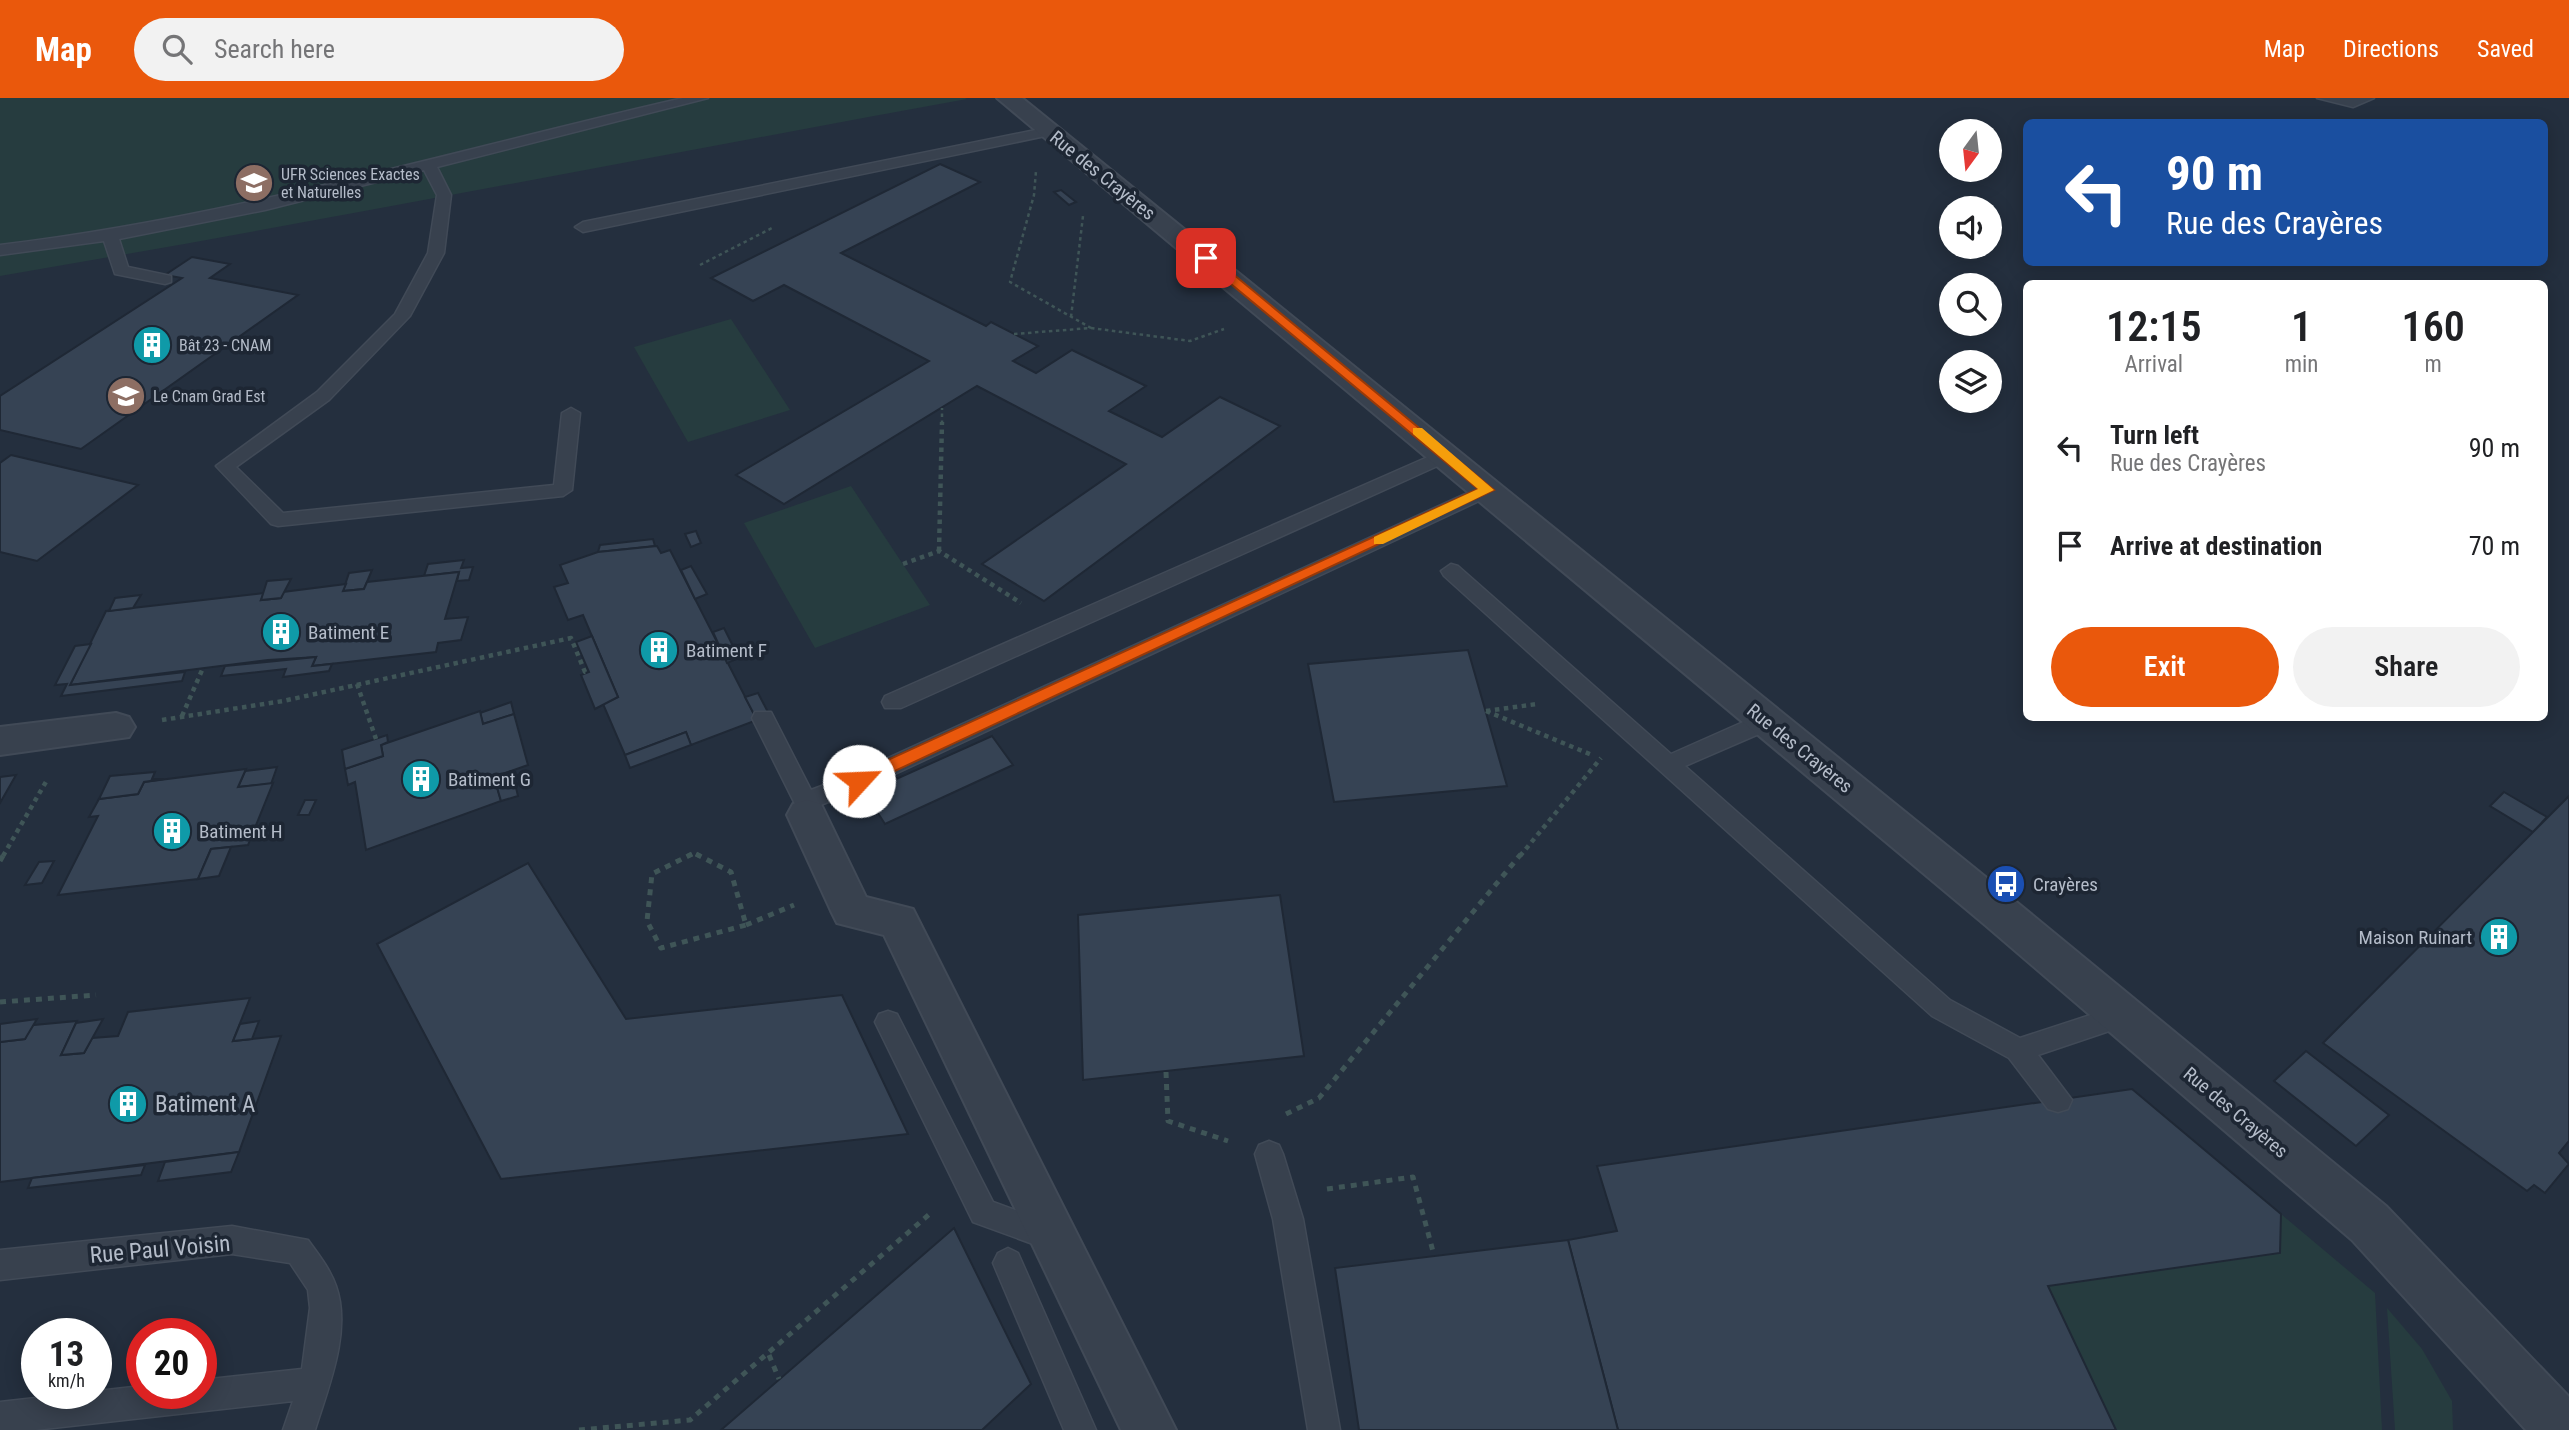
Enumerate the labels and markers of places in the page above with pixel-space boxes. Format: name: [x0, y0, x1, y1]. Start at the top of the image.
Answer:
school or university icon: UFR Sciences Exactes et Naturelles: [233, 162, 275, 204]
place label: UFR Sciences Exactes et Naturelles: [281, 165, 420, 202]
pin: [1176, 228, 1236, 288]
building icon: Bât 23 - CNAM: [131, 324, 173, 366]
place label: Bât 23 - CNAM: [179, 336, 271, 355]
school or university icon: Le Cnam Grad Est: [105, 375, 147, 417]
place label: Le Cnam Grad Est: [153, 387, 266, 406]
building icon: Batiment E: [260, 611, 302, 653]
place label: Batiment E: [308, 621, 389, 644]
building icon: Batiment F: [638, 629, 680, 671]
place label: Batiment F: [686, 639, 767, 662]
building icon: Batiment G: [400, 758, 442, 800]
place label: Batiment G: [448, 768, 531, 791]
building icon: Batiment H: [151, 810, 193, 852]
place label: Batiment H: [199, 820, 283, 843]
bus stop icon: Crayères: [1985, 863, 2027, 905]
place label: Crayères: [2033, 873, 2098, 896]
building icon: Maison Ruinart: [2478, 916, 2520, 958]
place label: Maison Ruinart: [2359, 926, 2472, 949]
building icon: Batiment A: [107, 1083, 149, 1125]
place label: Batiment A: [155, 1091, 255, 1118]

